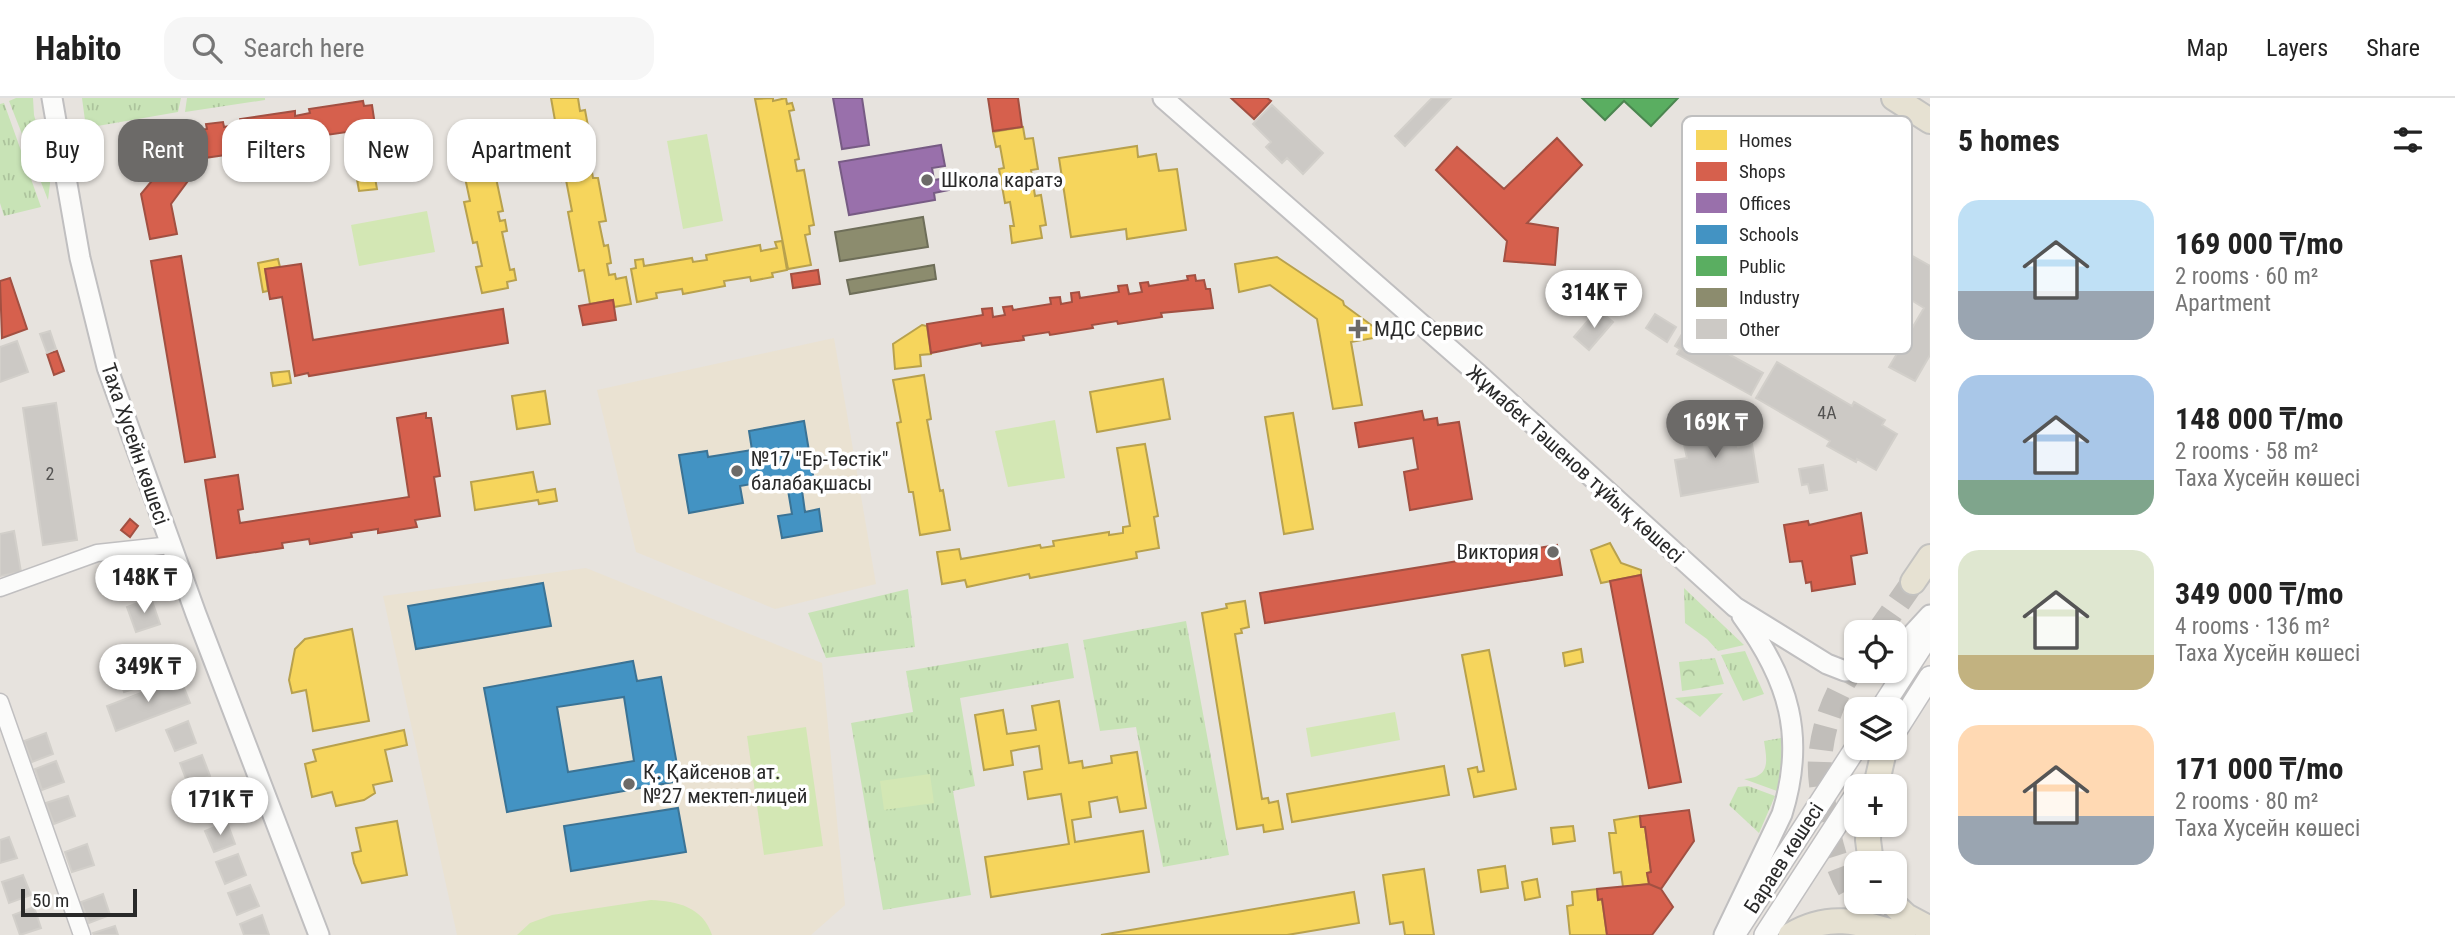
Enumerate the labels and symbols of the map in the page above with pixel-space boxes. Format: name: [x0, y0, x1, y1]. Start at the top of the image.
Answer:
legend: [1682, 116, 1912, 354]
text: Homes: [1739, 129, 1792, 152]
text: Shops: [1739, 160, 1786, 183]
place label: Школа каратэ: [941, 168, 1063, 192]
marker: Школа каратэ: [919, 172, 935, 188]
text: Offices: [1739, 192, 1791, 215]
text: Schools: [1739, 223, 1799, 246]
text: Public: [1739, 255, 1786, 278]
pin: 314K ₸: [1537, 271, 1651, 330]
text: Industry: [1739, 286, 1800, 309]
place label: МДС Сервис: [1374, 317, 1484, 341]
text: Other: [1739, 318, 1780, 341]
marker: МДС Сервис: [1348, 319, 1368, 339]
street label: Таха Хусейн көшесі: [96, 360, 174, 528]
street label: Жұмабек Тәшенов тұйық көшесі: [1462, 360, 1688, 568]
pin: 169K ₸: [1658, 400, 1772, 460]
house number: 4А: [1817, 402, 1837, 423]
place label: №17 "Ер-Төстік" балабақшасы: [751, 447, 889, 495]
house number: 2: [46, 463, 55, 484]
marker: №17 "Ер-Төстік" балабақшасы: [729, 463, 745, 479]
place label: Виктория: [1457, 540, 1539, 564]
marker: Виктория: [1545, 544, 1561, 560]
pin: 148K ₸: [87, 556, 201, 615]
pin: 349K ₸: [91, 644, 205, 704]
place label: Қ. Қайсенов ат. №27 мектеп-лицей: [643, 760, 807, 808]
marker: Қ. Қайсенов ат. №27 мектеп-лицей: [621, 776, 637, 792]
pin: 171K ₸: [163, 778, 277, 837]
street label: Бараев көшесі: [1739, 798, 1829, 918]
scale bar: [21, 886, 136, 918]

